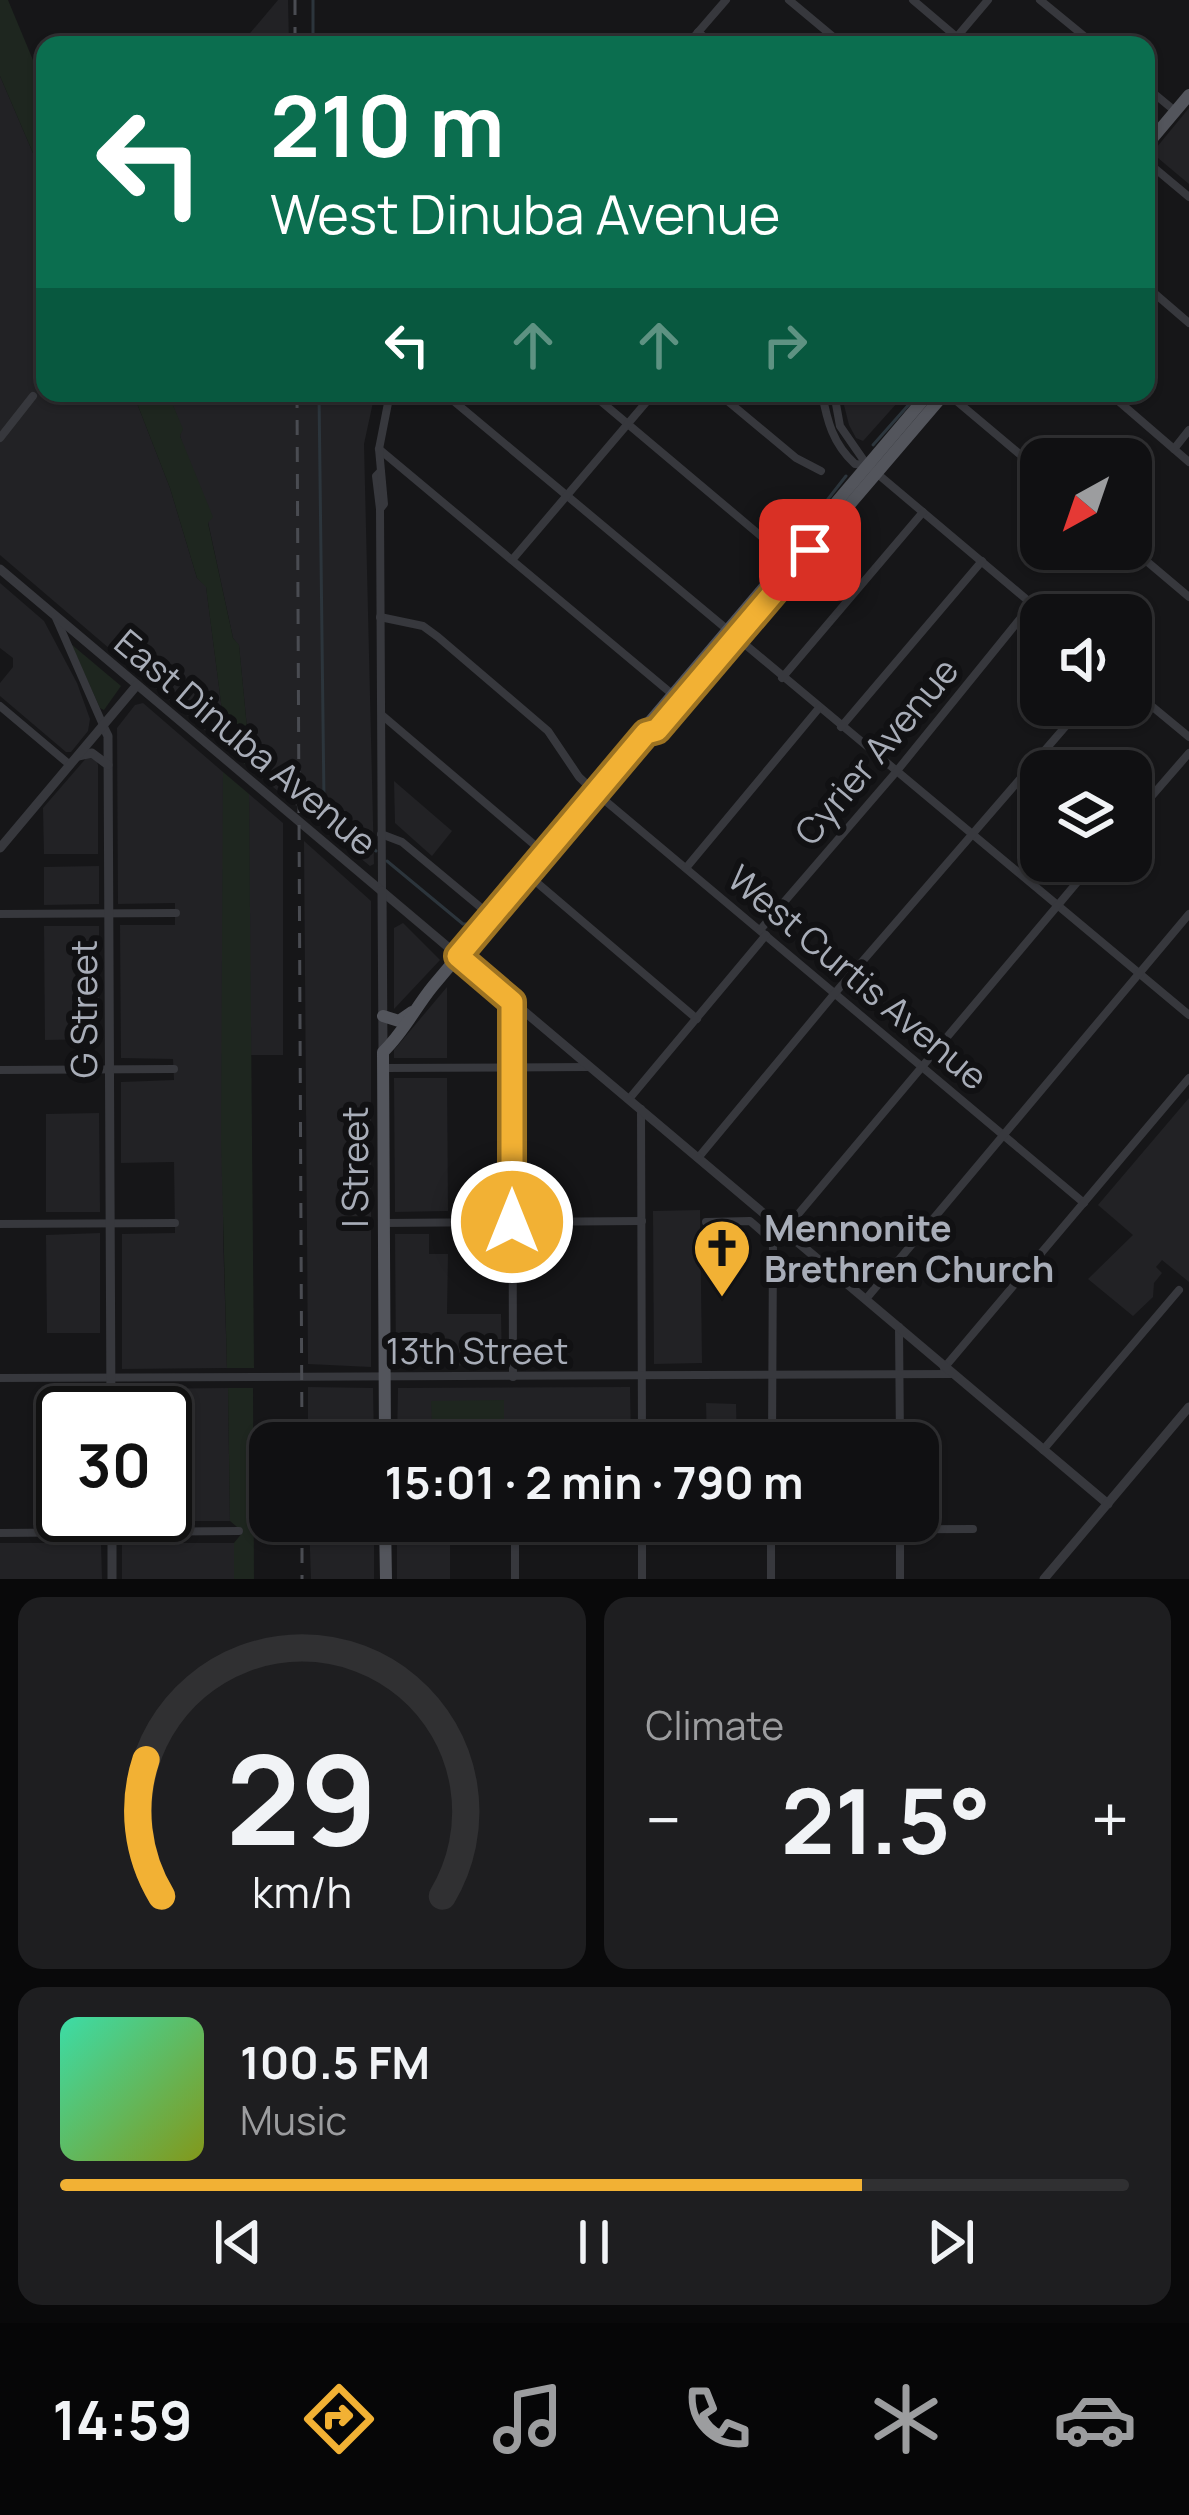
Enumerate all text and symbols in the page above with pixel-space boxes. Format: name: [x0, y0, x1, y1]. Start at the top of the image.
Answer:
text: 210 m: [270, 67, 504, 182]
icon: left: [72, 84, 228, 240]
text: West Dinuba Avenue: [270, 176, 780, 250]
icon: left: [374, 312, 440, 378]
icon: ahead: [500, 312, 566, 378]
icon: ahead: [626, 312, 692, 378]
icon: right: [752, 312, 818, 378]
north arrow: [1020, 438, 1152, 570]
map controls: [1020, 438, 1152, 882]
pin: [759, 499, 861, 601]
icon: arrive: [777, 517, 843, 583]
button: sound: [1020, 594, 1152, 726]
street label: East Dinuba Avenue: [105, 618, 387, 866]
street label: Cyrier Avenue: [783, 647, 969, 855]
button: layers: [1020, 750, 1152, 882]
street label: West Curtis Avenue: [718, 854, 998, 1100]
street label: G Street: [59, 940, 108, 1078]
street label: I Street: [330, 1106, 379, 1228]
position arrow: [449, 1159, 575, 1285]
place label: Mennonite Brethren Church: [764, 1203, 1054, 1293]
church icon: Mennonite Brethren Church: [691, 1217, 753, 1299]
street label: 13th Street: [386, 1326, 568, 1375]
speed limit sign: 30: [36, 1386, 192, 1542]
text: 15:01 · 2 min · 790 m: [385, 1451, 803, 1513]
text: Climate: [646, 1698, 784, 1752]
text: 29: [226, 1712, 378, 1882]
text: 21.5°: [781, 1758, 991, 1881]
text: −: [646, 1774, 681, 1864]
text: +: [1091, 1774, 1129, 1864]
text: km/h: [252, 1862, 352, 1921]
text: 100.5 FM: [240, 2031, 430, 2093]
text: Music: [240, 2093, 347, 2147]
icon: previous: [205, 2209, 271, 2275]
icon: pause: [561, 2209, 627, 2275]
icon: next: [918, 2209, 984, 2275]
icon: directions: [297, 2377, 381, 2461]
icon: music: [486, 2377, 570, 2461]
icon: phone: [675, 2377, 759, 2461]
icon: climate: [864, 2377, 948, 2461]
icon: car: [1053, 2377, 1137, 2461]
text: 14:59: [52, 2382, 193, 2456]

